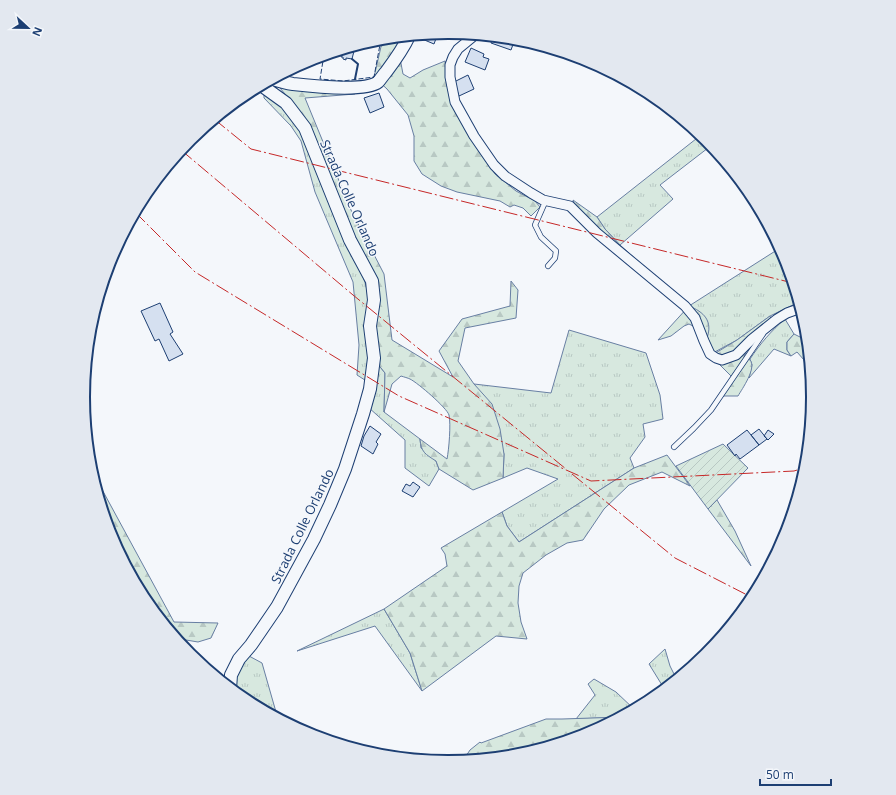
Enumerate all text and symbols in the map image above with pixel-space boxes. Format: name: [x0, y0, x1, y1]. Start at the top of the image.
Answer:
north arrow: [8, 8, 48, 48]
text: N: [29, 25, 46, 39]
street label: Strada Colle Orlando: [316, 137, 384, 259]
street label: Strada Colle Orlando: [266, 465, 338, 586]
scale bar: [760, 761, 831, 787]
text: 50 m: [766, 766, 794, 783]

